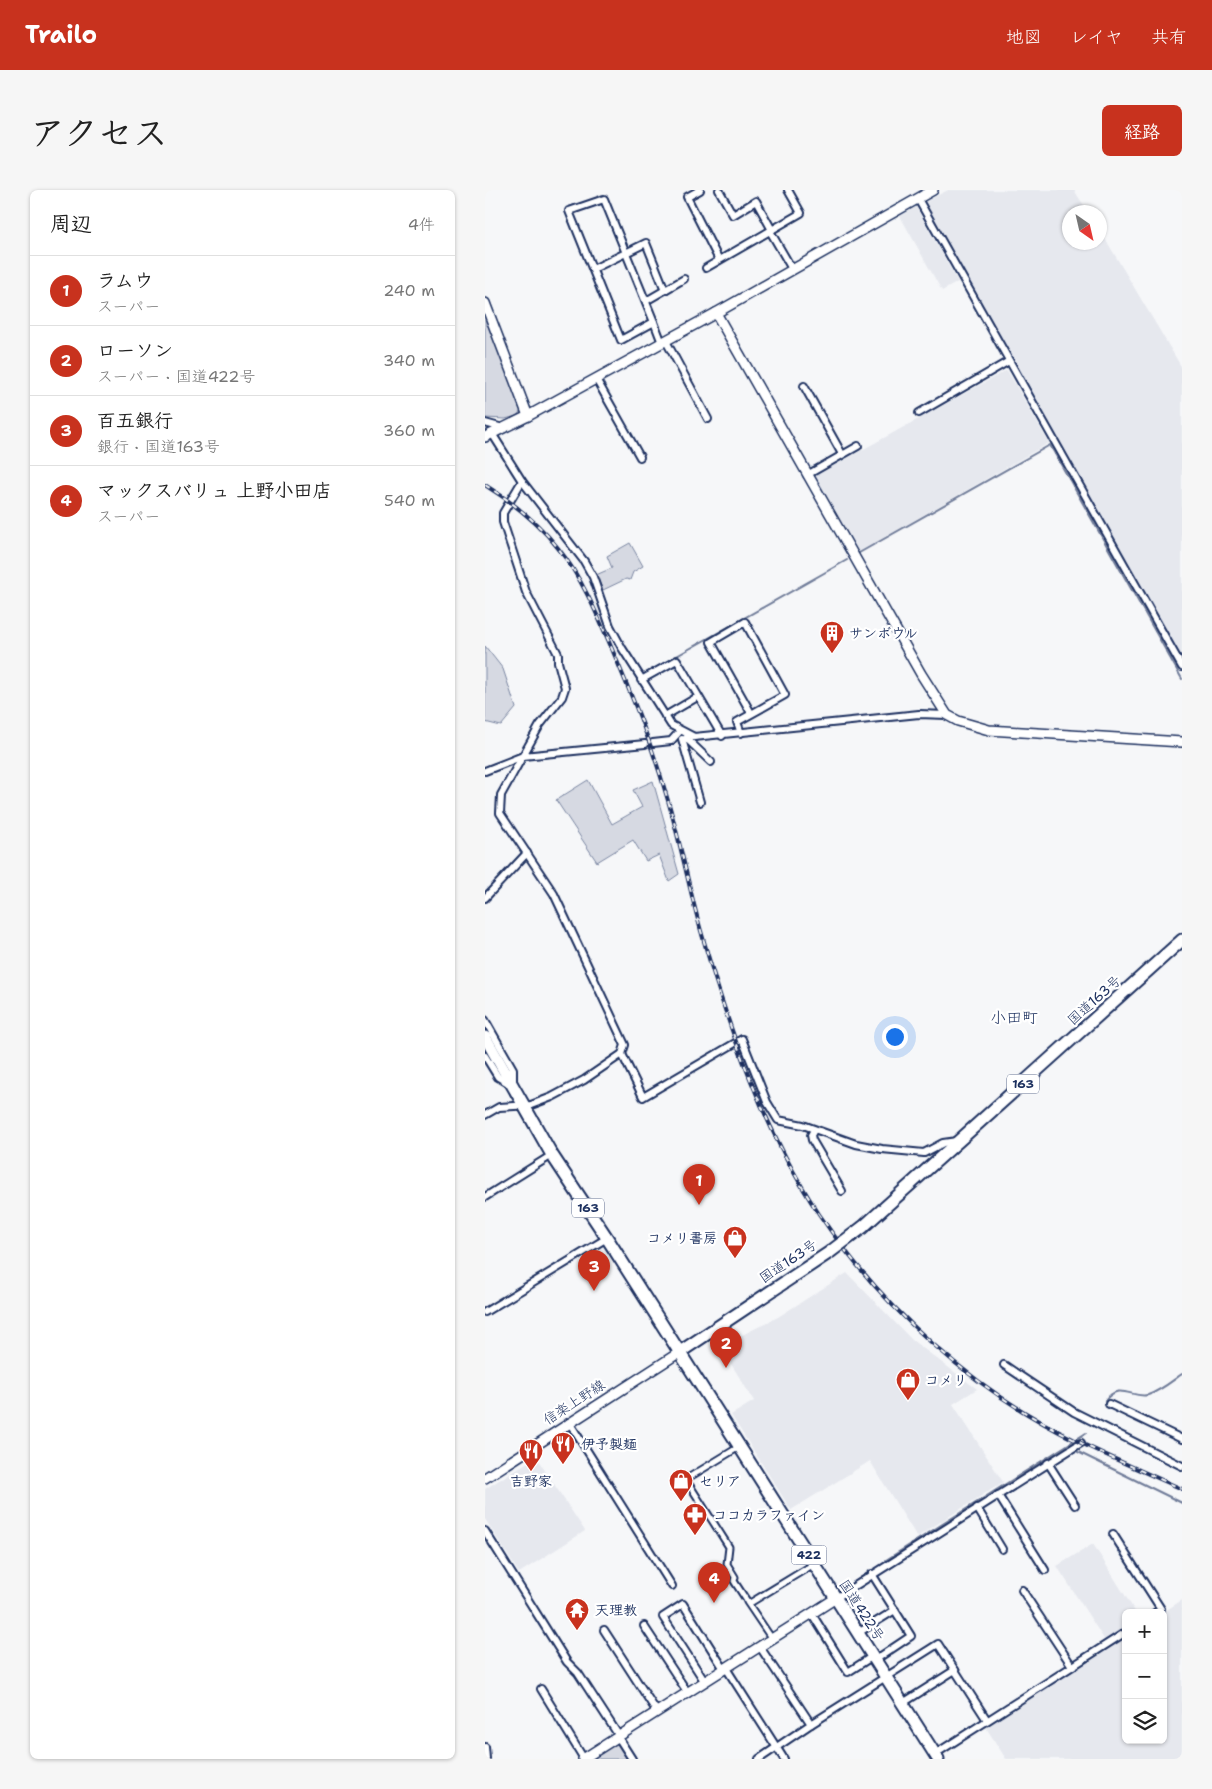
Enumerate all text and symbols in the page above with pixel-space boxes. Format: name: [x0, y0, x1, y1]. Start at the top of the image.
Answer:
text: Trailo: [25, 19, 97, 51]
text: 地図: [1006, 25, 1042, 49]
text: レイヤ: [1070, 25, 1123, 49]
text: 共有: [1151, 25, 1187, 49]
button: 経路: [1102, 105, 1182, 156]
text: アクセス: [30, 109, 168, 156]
north arrow: [1062, 205, 1107, 250]
text: 周辺: [50, 210, 92, 238]
text: 4件: [408, 214, 435, 235]
text: ラムウ: [97, 268, 153, 293]
text: 1: [62, 280, 70, 301]
text: 240 m: [383, 280, 435, 301]
text: スーパー: [97, 296, 160, 317]
text: ローソン: [97, 338, 173, 363]
text: 2: [60, 350, 72, 371]
text: 340 m: [383, 350, 435, 371]
text: スーパー · 国道422号: [97, 366, 255, 387]
text: 百五銀行: [97, 408, 173, 433]
text: 3: [60, 420, 72, 441]
text: 360 m: [383, 420, 435, 441]
text: 銀行 · 国道163号: [97, 436, 220, 457]
text: マックスバリュ 上野小田店: [97, 478, 332, 503]
text: 4: [60, 490, 72, 511]
text: 540 m: [384, 490, 435, 511]
text: スーパー: [97, 506, 160, 527]
building icon: サンボウル: [819, 620, 845, 654]
place label: サンボウル: [849, 624, 918, 642]
street label: 国道163号: [1063, 971, 1125, 1029]
district label: 小田町: [990, 1007, 1038, 1028]
your location: [882, 1024, 908, 1050]
road number: 163: [1007, 1074, 1039, 1094]
pin: 1: [683, 1164, 715, 1205]
road number: 163: [572, 1198, 604, 1218]
shop icon: コメリ書房: [722, 1225, 748, 1259]
place label: コメリ書房: [647, 1229, 717, 1247]
street label: 国道163号: [756, 1235, 820, 1287]
pin: 3: [578, 1250, 610, 1291]
pin: 2: [710, 1327, 742, 1368]
shop icon: コメリ: [895, 1367, 921, 1401]
place label: コメリ: [925, 1371, 967, 1389]
street label: 信楽上野線: [540, 1375, 608, 1429]
restaurant icon: 伊予製麺: [550, 1431, 576, 1465]
place label: 伊予製麺: [581, 1435, 637, 1453]
restaurant icon: 吉野家: [518, 1438, 544, 1472]
shop icon: セリア: [668, 1468, 694, 1502]
place label: 吉野家: [510, 1472, 552, 1490]
place label: セリア: [699, 1472, 741, 1490]
pharmacy icon: ココカラファイン: [682, 1502, 708, 1536]
place label: ココカラファイン: [713, 1506, 825, 1524]
road number: 422: [791, 1546, 827, 1564]
pin: 4: [698, 1562, 730, 1603]
street label: 国道422号: [835, 1576, 889, 1644]
temple icon: 天理教: [564, 1597, 590, 1631]
place label: 天理教: [595, 1601, 637, 1619]
map controls: [1122, 1609, 1167, 1744]
button: +: [1122, 1609, 1167, 1654]
button: −: [1122, 1654, 1167, 1699]
button: layers: [1122, 1699, 1167, 1744]

